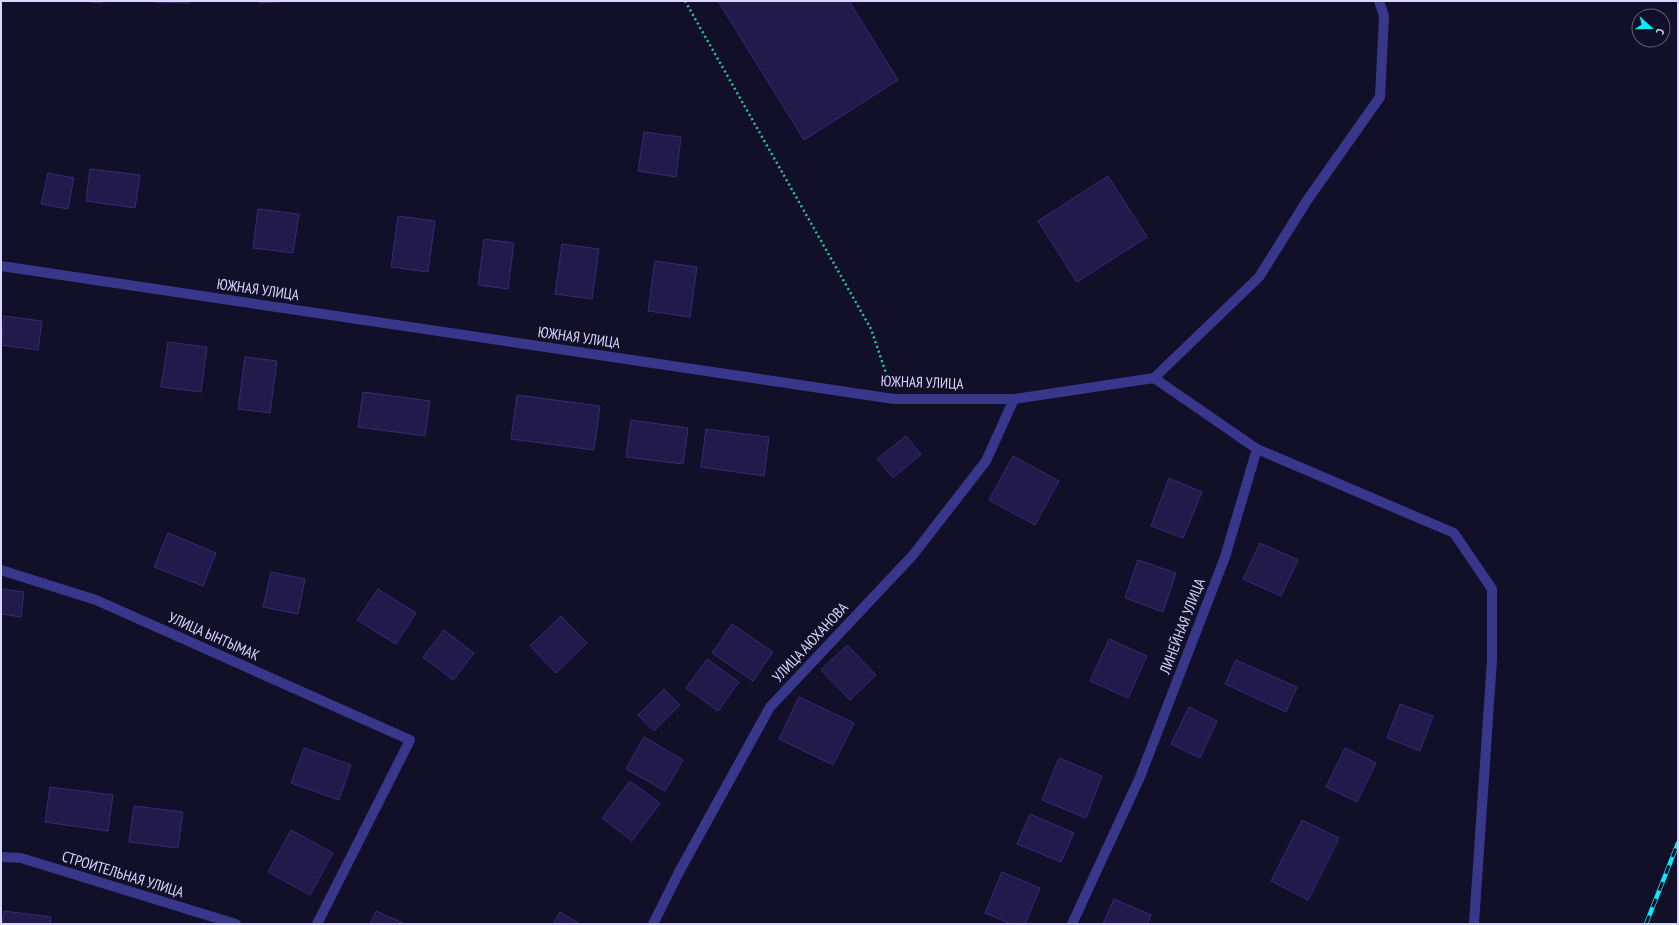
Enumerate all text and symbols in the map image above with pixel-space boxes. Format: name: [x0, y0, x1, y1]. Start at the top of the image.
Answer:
north arrow: [1631, 8, 1671, 48]
text: С: [1653, 27, 1668, 36]
street label: ЮЖНАЯ УЛИЦА: [216, 274, 301, 304]
street label: ЮЖНАЯ УЛИЦА: [537, 322, 622, 352]
street label: ЮЖНАЯ УЛИЦА: [880, 371, 965, 393]
street label: ЛИНЕЙНАЯ УЛИЦА: [1155, 575, 1209, 677]
street label: УЛИЦА АЮХАНОВА: [768, 597, 852, 686]
street label: УЛИЦА ЫНТЫМАК: [165, 607, 263, 665]
street label: СТРОИТЕЛЬНАЯ УЛИЦА: [60, 846, 187, 902]

